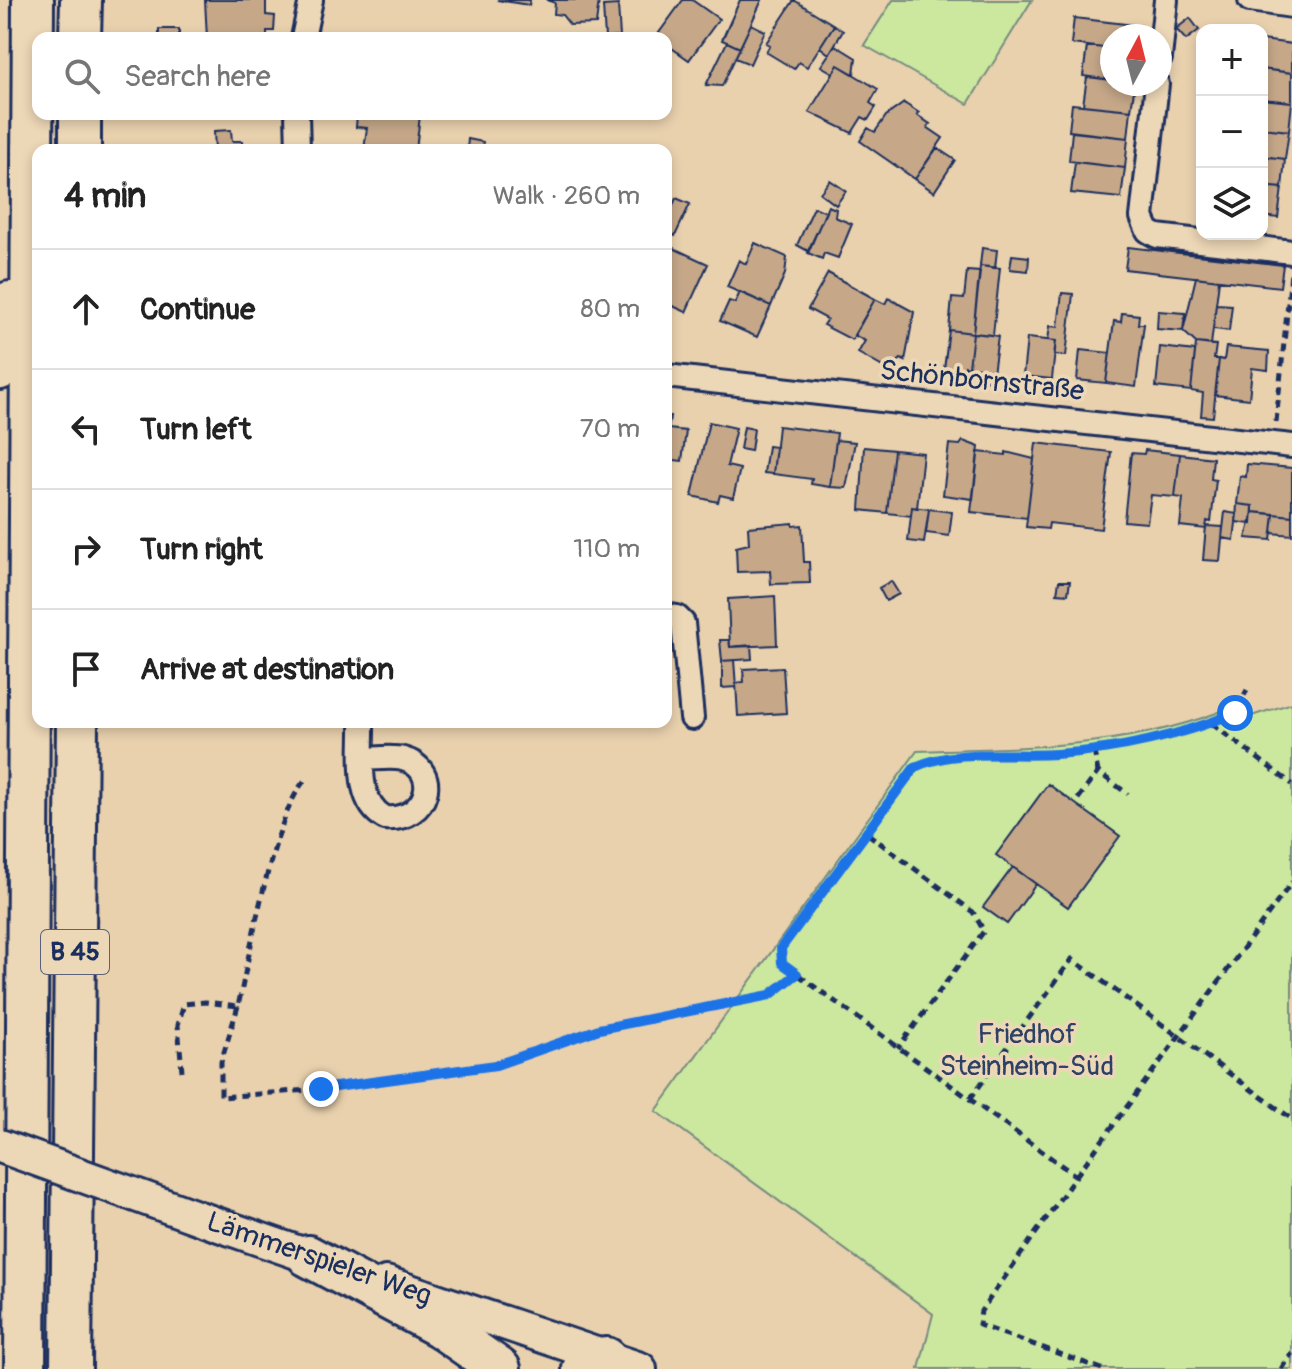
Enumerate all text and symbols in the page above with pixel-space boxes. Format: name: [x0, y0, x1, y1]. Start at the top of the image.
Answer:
north arrow: [1100, 24, 1172, 96]
map controls: [1196, 24, 1268, 240]
button: +: [1196, 24, 1268, 96]
search box: [32, 32, 672, 120]
icon: search: [60, 54, 104, 98]
text: Search here: [124, 58, 271, 95]
button: −: [1196, 96, 1268, 168]
button: layers: [1196, 168, 1268, 240]
text: 4 min: [64, 175, 146, 218]
text: Walk · 260 m: [493, 180, 640, 212]
icon: ahead: [64, 287, 108, 331]
text: Continue: [140, 291, 255, 328]
text: 80 m: [580, 293, 640, 325]
street label: Schönbornstraße: [878, 353, 1086, 409]
icon: left: [64, 407, 108, 451]
text: Turn left: [140, 411, 251, 448]
text: 70 m: [580, 413, 640, 445]
icon: right: [64, 527, 108, 571]
text: Turn right: [140, 531, 263, 568]
text: 110 m: [573, 533, 640, 565]
icon: arrive: [64, 647, 108, 691]
text: Arrive at destination: [140, 651, 394, 688]
route start: [1217, 695, 1253, 731]
road number: B 45: [41, 930, 109, 974]
park label: Friedhof Steinheim-Süd: [940, 1017, 1114, 1084]
route end: [303, 1071, 339, 1107]
street label: Lämmerspieler Weg: [202, 1204, 436, 1314]

